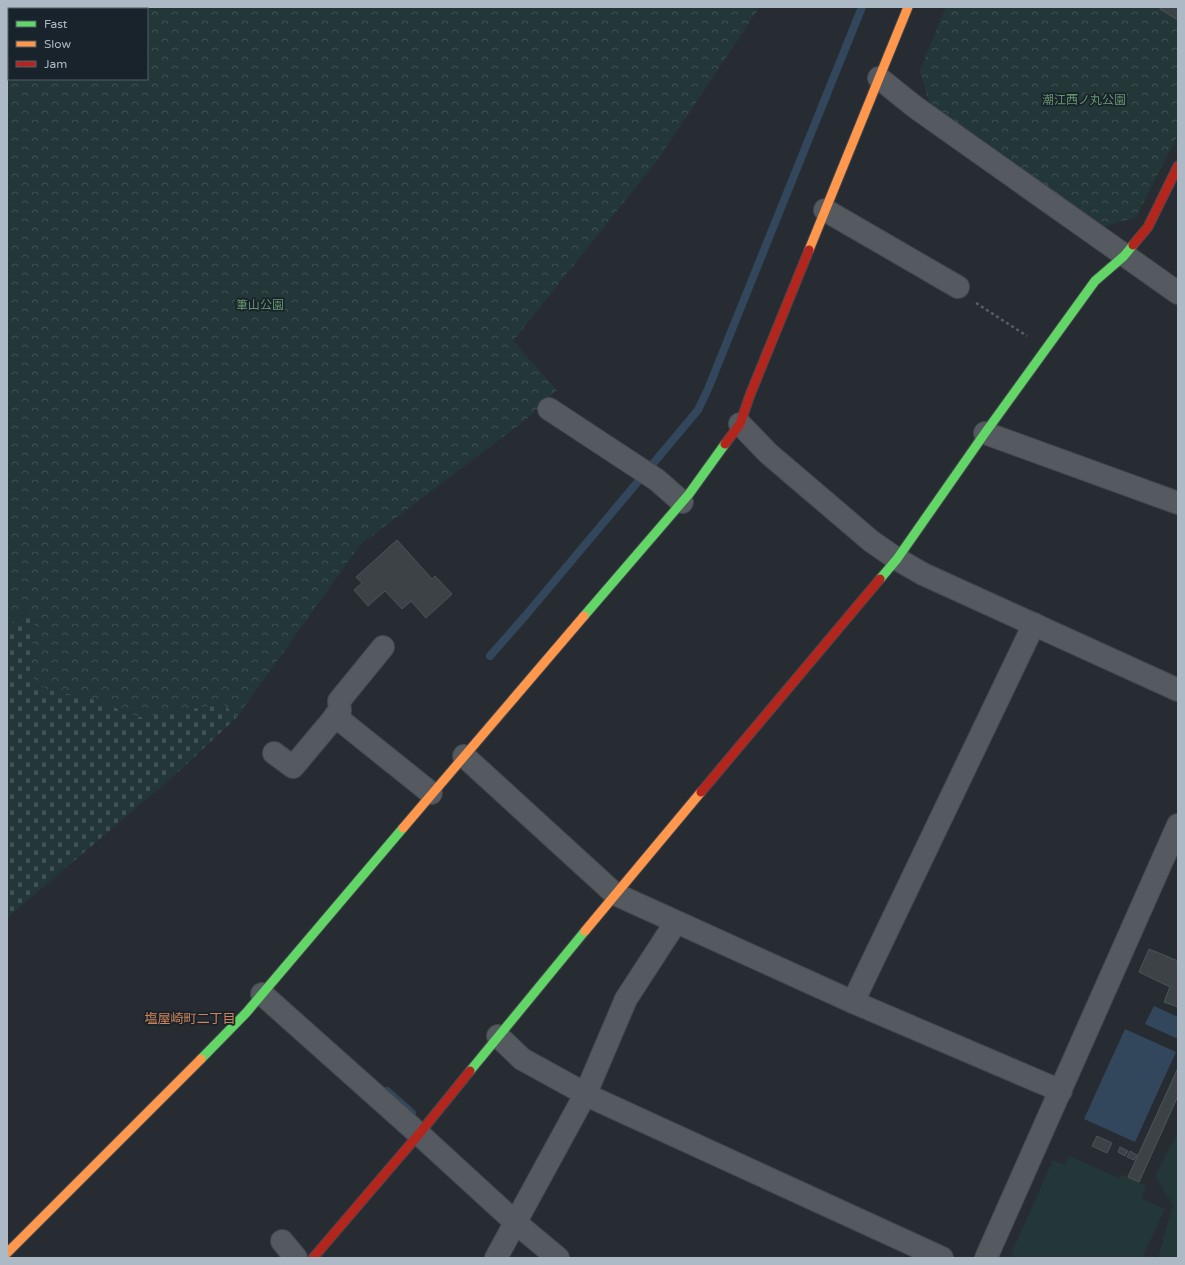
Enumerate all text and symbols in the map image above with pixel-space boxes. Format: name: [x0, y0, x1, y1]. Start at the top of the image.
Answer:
legend: [8, 8, 148, 80]
text: Fast: [44, 17, 68, 31]
text: Slow: [44, 37, 71, 51]
text: Jam: [44, 57, 67, 71]
park label: 潮江西ノ丸公園: [1042, 93, 1126, 107]
park label: 筆山公園: [236, 298, 284, 312]
district label: 塩屋崎町二丁目: [144, 1011, 236, 1027]

